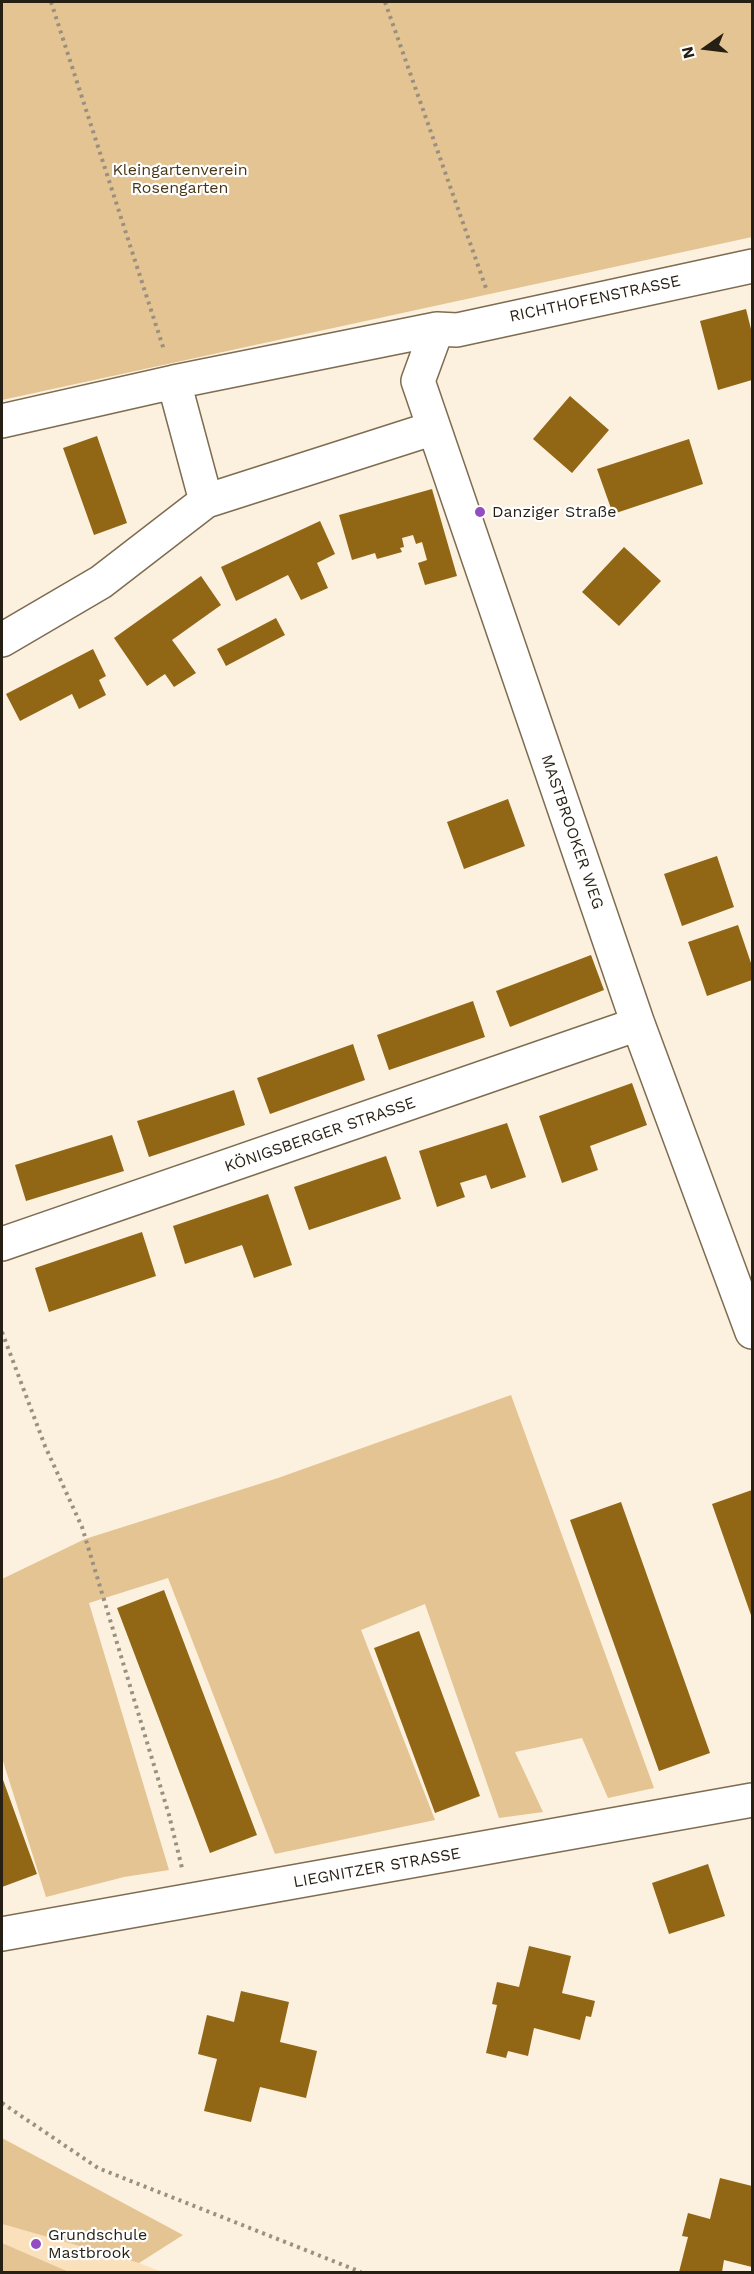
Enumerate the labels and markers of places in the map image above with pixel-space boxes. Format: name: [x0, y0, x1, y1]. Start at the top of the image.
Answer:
place label: Danziger Straße: [492, 502, 616, 522]
marker: Danziger Straße: [473, 505, 487, 519]
place label: Grundschule Mastbrook: [48, 2225, 147, 2263]
marker: Grundschule Mastbrook: [29, 2237, 43, 2251]

